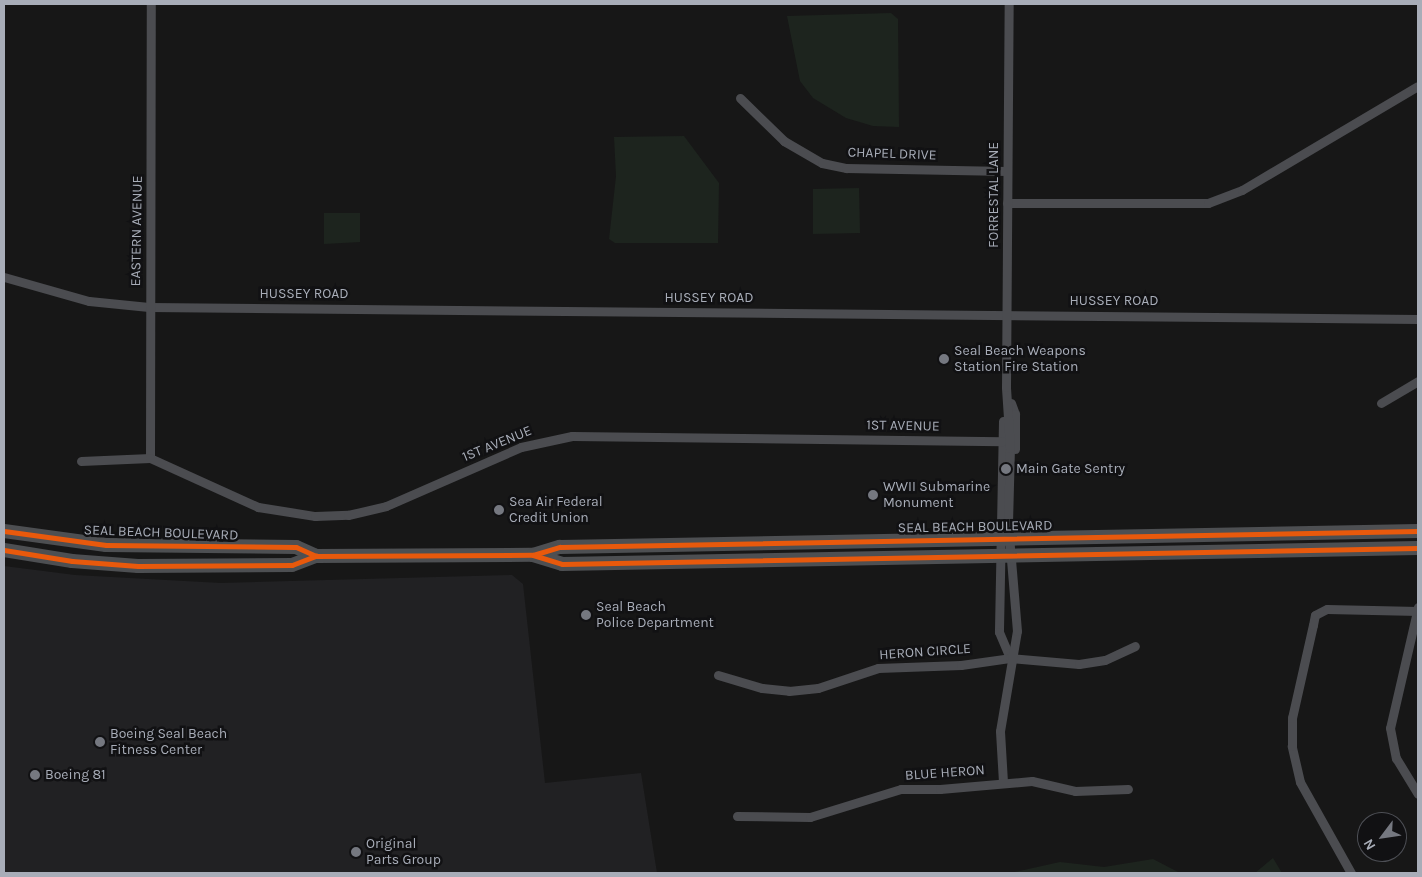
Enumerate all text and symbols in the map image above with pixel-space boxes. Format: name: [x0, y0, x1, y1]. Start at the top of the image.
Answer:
street label: FORRESTAL LANE: [986, 142, 1002, 248]
street label: CHAPEL DRIVE: [847, 144, 937, 164]
street label: EASTERN AVENUE: [128, 176, 146, 286]
street label: HUSSEY ROAD: [259, 286, 349, 302]
street label: HUSSEY ROAD: [664, 290, 754, 306]
street label: HUSSEY ROAD: [1069, 293, 1159, 309]
place label: Seal Beach Weapons Station Fire Station: [954, 343, 1086, 376]
marker: Seal Beach Weapons Station Fire Station: [938, 353, 950, 365]
street label: 1ST AVENUE: [866, 417, 940, 435]
street label: 1ST AVENUE: [460, 422, 534, 466]
place label: Main Gate Sentry: [1016, 461, 1125, 477]
marker: Main Gate Sentry: [1000, 463, 1012, 475]
place label: WWII Submarine Monument: [883, 479, 990, 512]
marker: WWII Submarine Monument: [867, 489, 879, 501]
place label: Sea Air Federal Credit Union: [509, 494, 603, 526]
marker: Sea Air Federal Credit Union: [493, 504, 505, 516]
street label: SEAL BEACH BOULEVARD: [898, 517, 1052, 537]
street label: SEAL BEACH BOULEVARD: [83, 522, 239, 544]
place label: Seal Beach Police Department: [596, 599, 714, 632]
marker: Seal Beach Police Department: [580, 609, 592, 621]
street label: HERON CIRCLE: [879, 640, 971, 664]
place label: Boeing Seal Beach Fitness Center: [110, 726, 227, 759]
marker: Boeing Seal Beach Fitness Center: [94, 736, 106, 748]
street label: BLUE HERON: [905, 762, 985, 784]
place label: Boeing 81: [45, 767, 106, 783]
marker: Boeing 81: [29, 769, 41, 781]
north arrow: [1357, 812, 1407, 862]
place label: Original Parts Group: [366, 836, 441, 869]
text: N: [1360, 836, 1379, 853]
marker: Original Parts Group: [350, 846, 362, 858]

